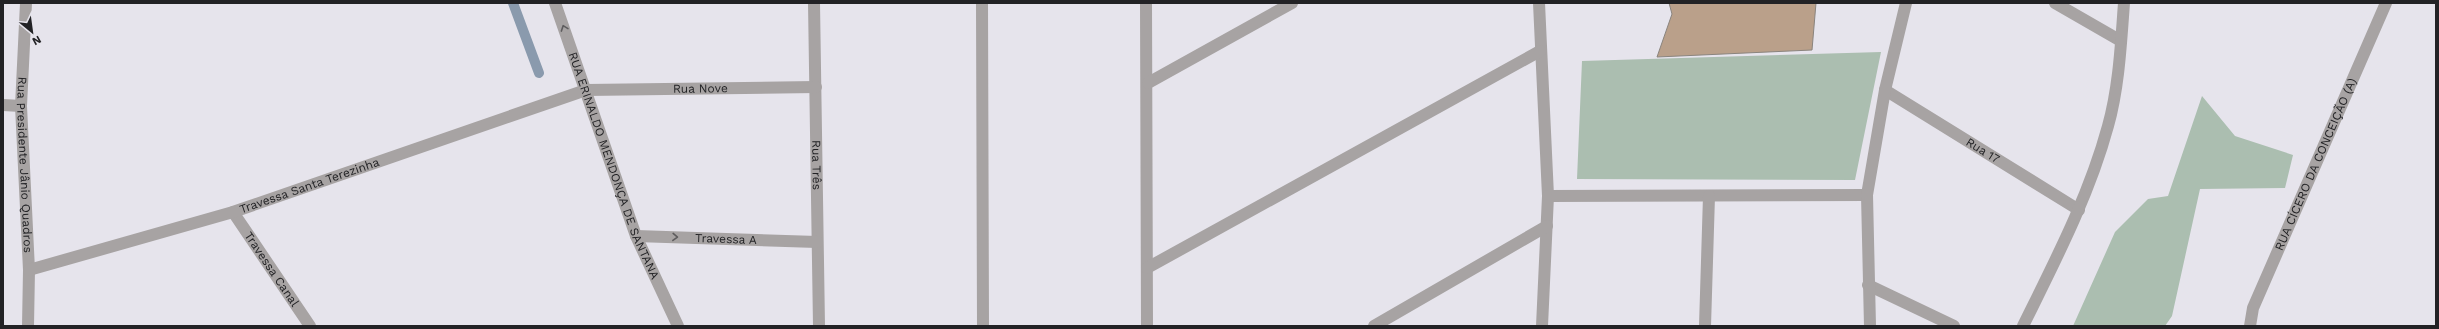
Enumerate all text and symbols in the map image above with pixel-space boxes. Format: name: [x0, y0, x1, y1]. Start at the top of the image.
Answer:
north arrow: [12, 12, 52, 52]
one-way arrow: [560, 25, 569, 32]
text: N: [30, 33, 43, 48]
street label: RUA ERINALDO MENDONÇA DE SANTANA: [566, 50, 662, 282]
street label: Rua Presidente Jânio Quadros: [14, 76, 35, 253]
street label: RUA CÍCERO DA CONCEIÇÃO (A): [2272, 76, 2359, 253]
street label: Rua Nove: [673, 81, 728, 96]
street label: Rua 17: [1963, 135, 2002, 166]
street label: Rua Três: [809, 140, 824, 190]
street label: Travessa Santa Terezinha: [238, 155, 381, 216]
street label: Travessa Canal: [241, 229, 302, 309]
street label: Travessa A: [695, 231, 757, 247]
one-way arrow: [672, 233, 678, 241]

